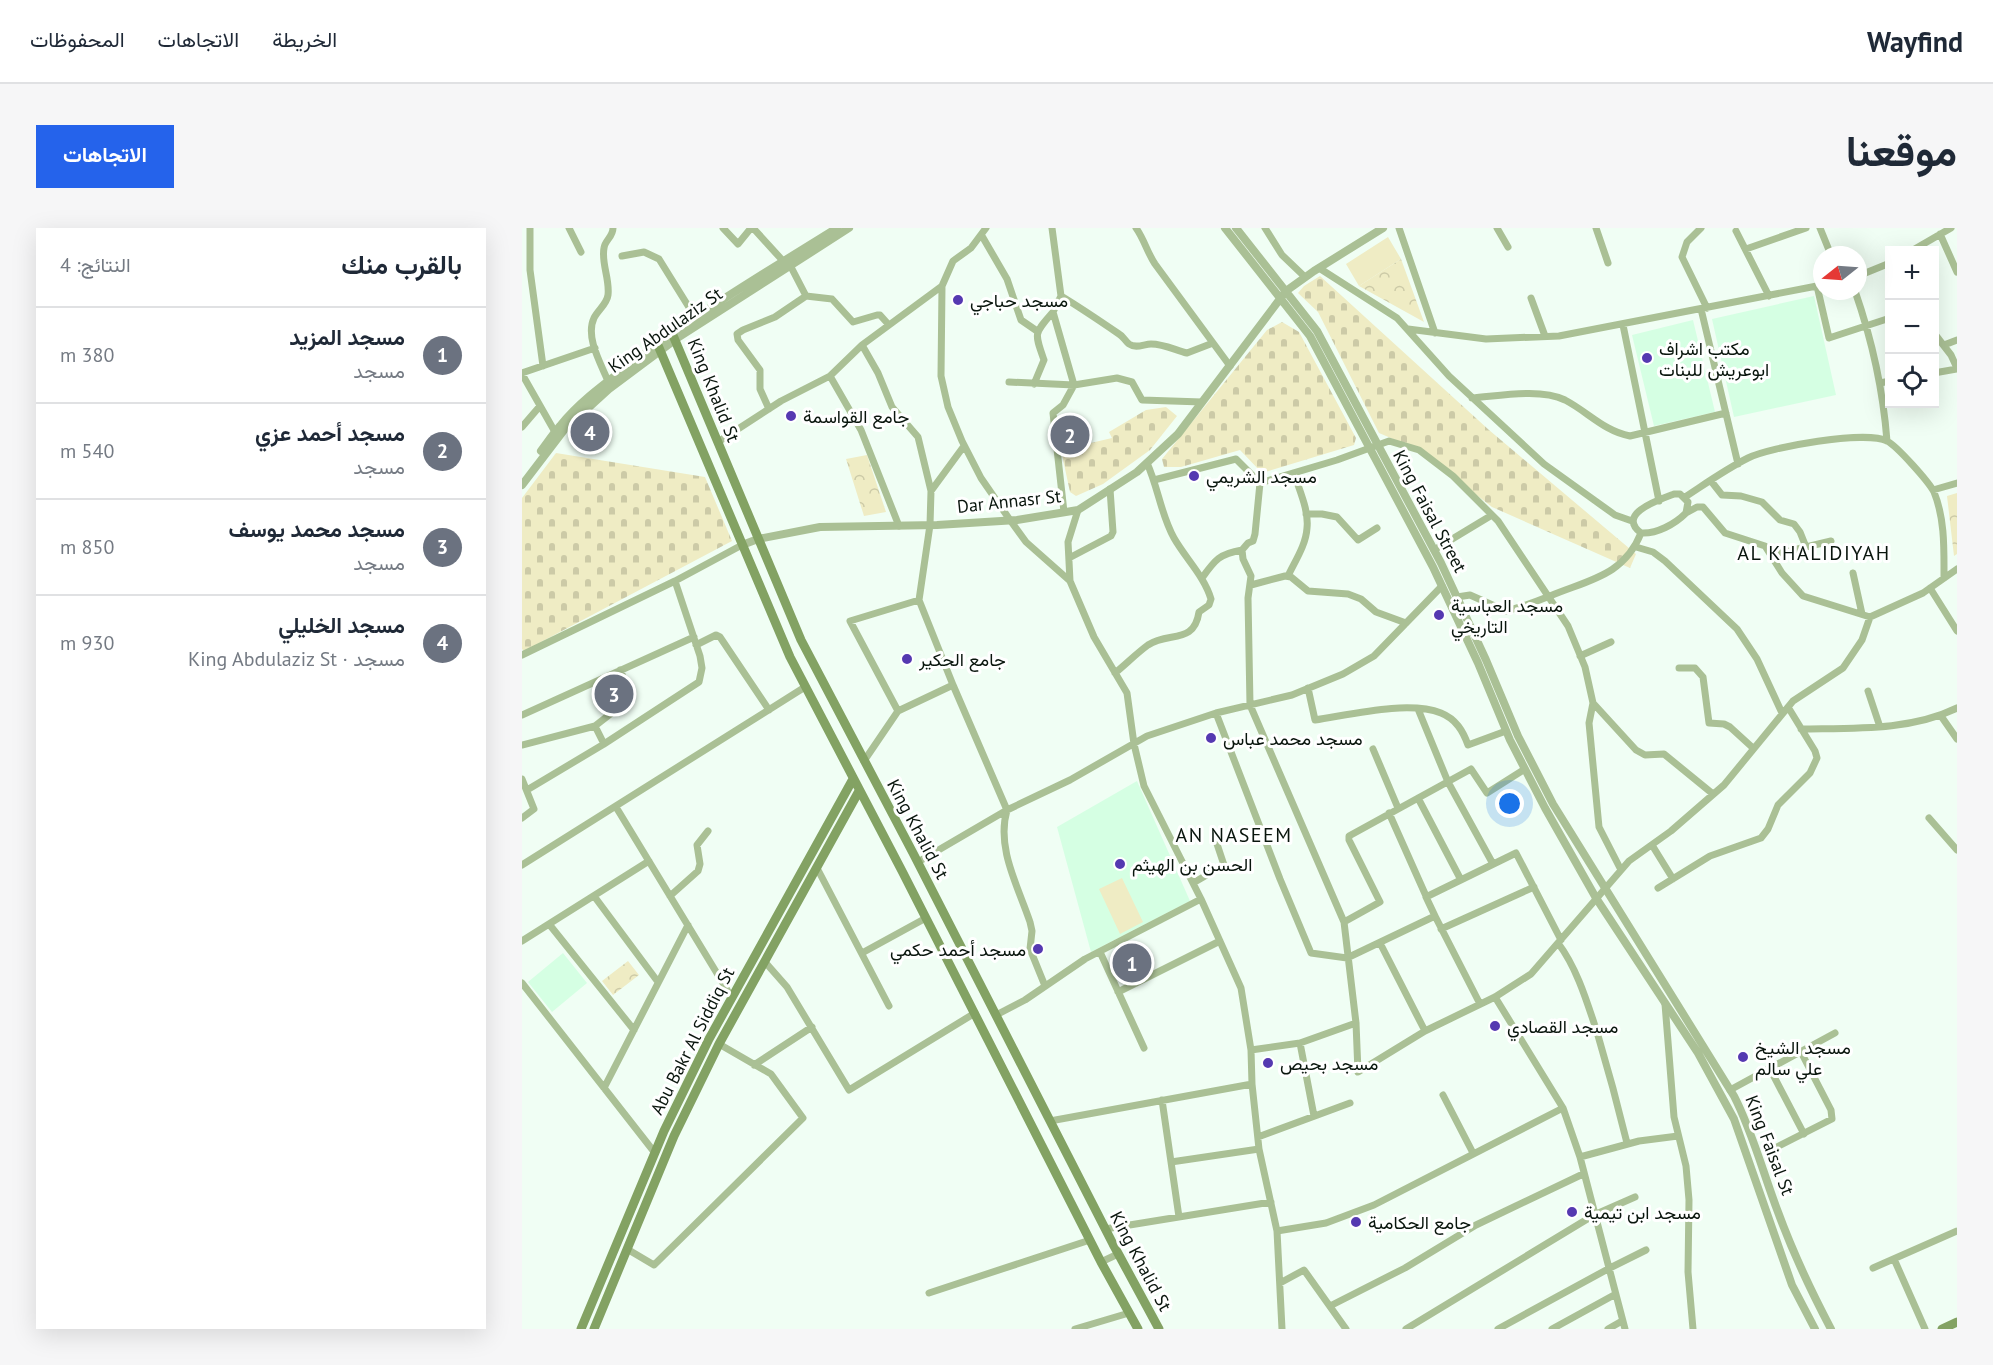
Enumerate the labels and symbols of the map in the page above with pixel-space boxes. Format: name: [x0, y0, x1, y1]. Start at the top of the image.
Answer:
north arrow: [1813, 246, 1867, 300]
street label: King Abdulaziz St: [603, 282, 727, 378]
place label: مسجد حباجي: [970, 289, 1068, 316]
marker: مسجد حباجي: [951, 293, 965, 307]
street label: King Khalid St: [683, 335, 745, 445]
place label: مكتب اشراف ابوعريش للبنات: [1659, 337, 1769, 381]
marker: مكتب اشراف ابوعريش للبنات: [1640, 351, 1654, 365]
place label: جامع القواسمة: [803, 405, 909, 429]
marker: جامع القواسمة: [784, 409, 798, 423]
pin: 4: [570, 410, 610, 454]
pin: 2: [1050, 412, 1090, 458]
street label: King Faisal Street: [1388, 446, 1472, 576]
place label: مسجد الشريمي: [1206, 465, 1317, 492]
marker: مسجد الشريمي: [1187, 469, 1201, 483]
street label: Dar Annasr St: [956, 484, 1062, 518]
district label: AL KHALIDIYAH: [1737, 540, 1891, 566]
place label: مسجد العباسية التاريخي: [1451, 594, 1563, 642]
marker: مسجد العباسية التاريخي: [1432, 608, 1446, 622]
place label: جامع الحكير: [918, 648, 1006, 672]
marker: جامع الحكير: [900, 652, 914, 666]
pin: 3: [594, 672, 634, 716]
place label: مسجد محمد عباس: [1223, 727, 1363, 750]
marker: مسجد محمد عباس: [1204, 731, 1218, 745]
street label: King Khalid St: [882, 775, 954, 883]
your location: [1495, 789, 1524, 818]
district label: AN NASEEM: [1175, 822, 1293, 848]
place label: الحسن بن الهيثم: [1132, 853, 1252, 877]
marker: الحسن بن الهيثم: [1113, 857, 1127, 871]
place label: مسجد أحمد حكمي: [890, 938, 1026, 965]
pin: 1: [1112, 940, 1152, 986]
marker: مسجد أحمد حكمي: [1031, 942, 1045, 956]
street label: Abu Bakr Al Siddiq St: [645, 963, 739, 1119]
place label: مسجد القصادي: [1507, 1015, 1618, 1042]
marker: مسجد القصادي: [1488, 1019, 1502, 1033]
place label: مسجد الشيخ علي سالم: [1755, 1036, 1851, 1084]
marker: مسجد الشيخ علي سالم: [1736, 1050, 1750, 1064]
place label: مسجد بحيص: [1280, 1052, 1378, 1075]
marker: مسجد بحيص: [1261, 1056, 1275, 1070]
street label: King Faisal St: [1740, 1092, 1800, 1198]
place label: مسجد ابن تيمية: [1584, 1201, 1701, 1224]
marker: مسجد ابن تيمية: [1565, 1205, 1579, 1219]
street label: King Khalid St: [1105, 1207, 1177, 1315]
place label: جامع الحكامية: [1368, 1211, 1471, 1235]
marker: جامع الحكامية: [1349, 1215, 1363, 1229]

